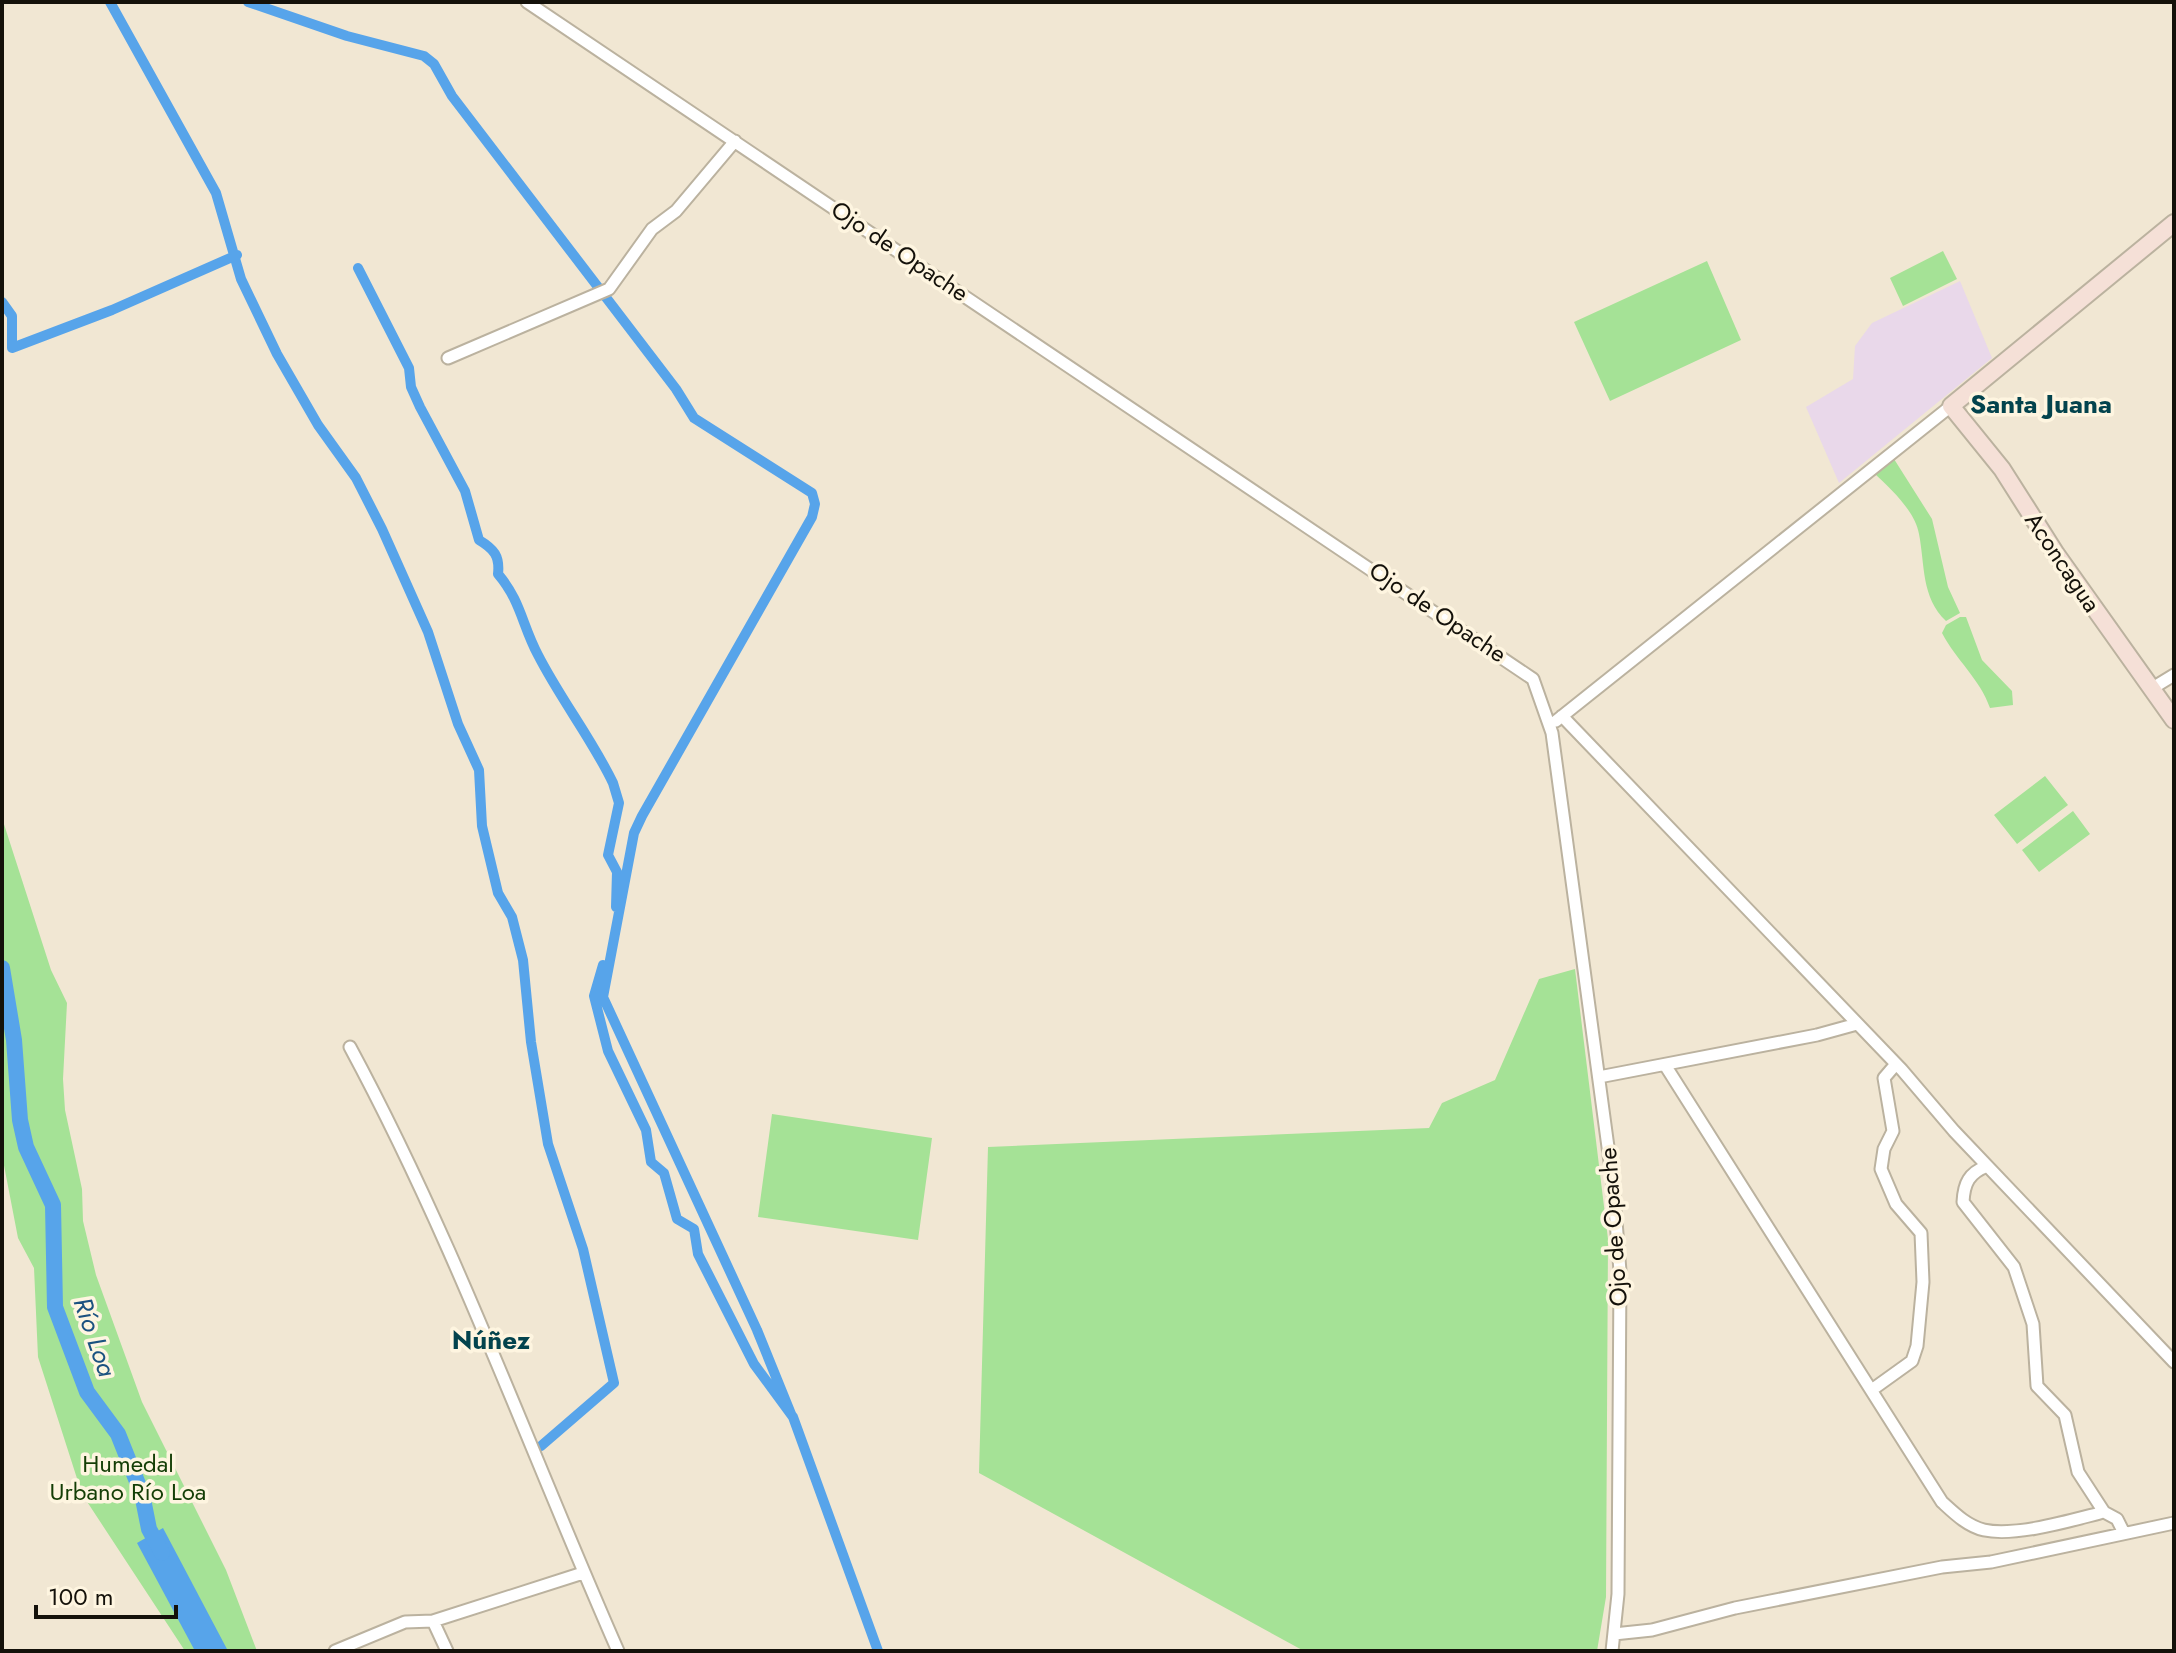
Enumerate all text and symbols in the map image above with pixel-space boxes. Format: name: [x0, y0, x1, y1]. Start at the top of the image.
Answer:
street label: Ojo de Opache: [824, 192, 976, 310]
district label: Santa Juana: [1970, 385, 2112, 423]
street label: Aconcagua: [2017, 505, 2109, 619]
street label: Ojo de Opache: [1362, 553, 1514, 671]
street label: Ojo de Opache: [1590, 1146, 1636, 1308]
water label: Río Loa: [64, 1292, 126, 1382]
district label: Núñez: [452, 1321, 531, 1359]
park label: Humedal Urbano Río Loa: [50, 1446, 206, 1509]
scale bar: [36, 1569, 176, 1619]
text: 100 m: [48, 1579, 114, 1614]

